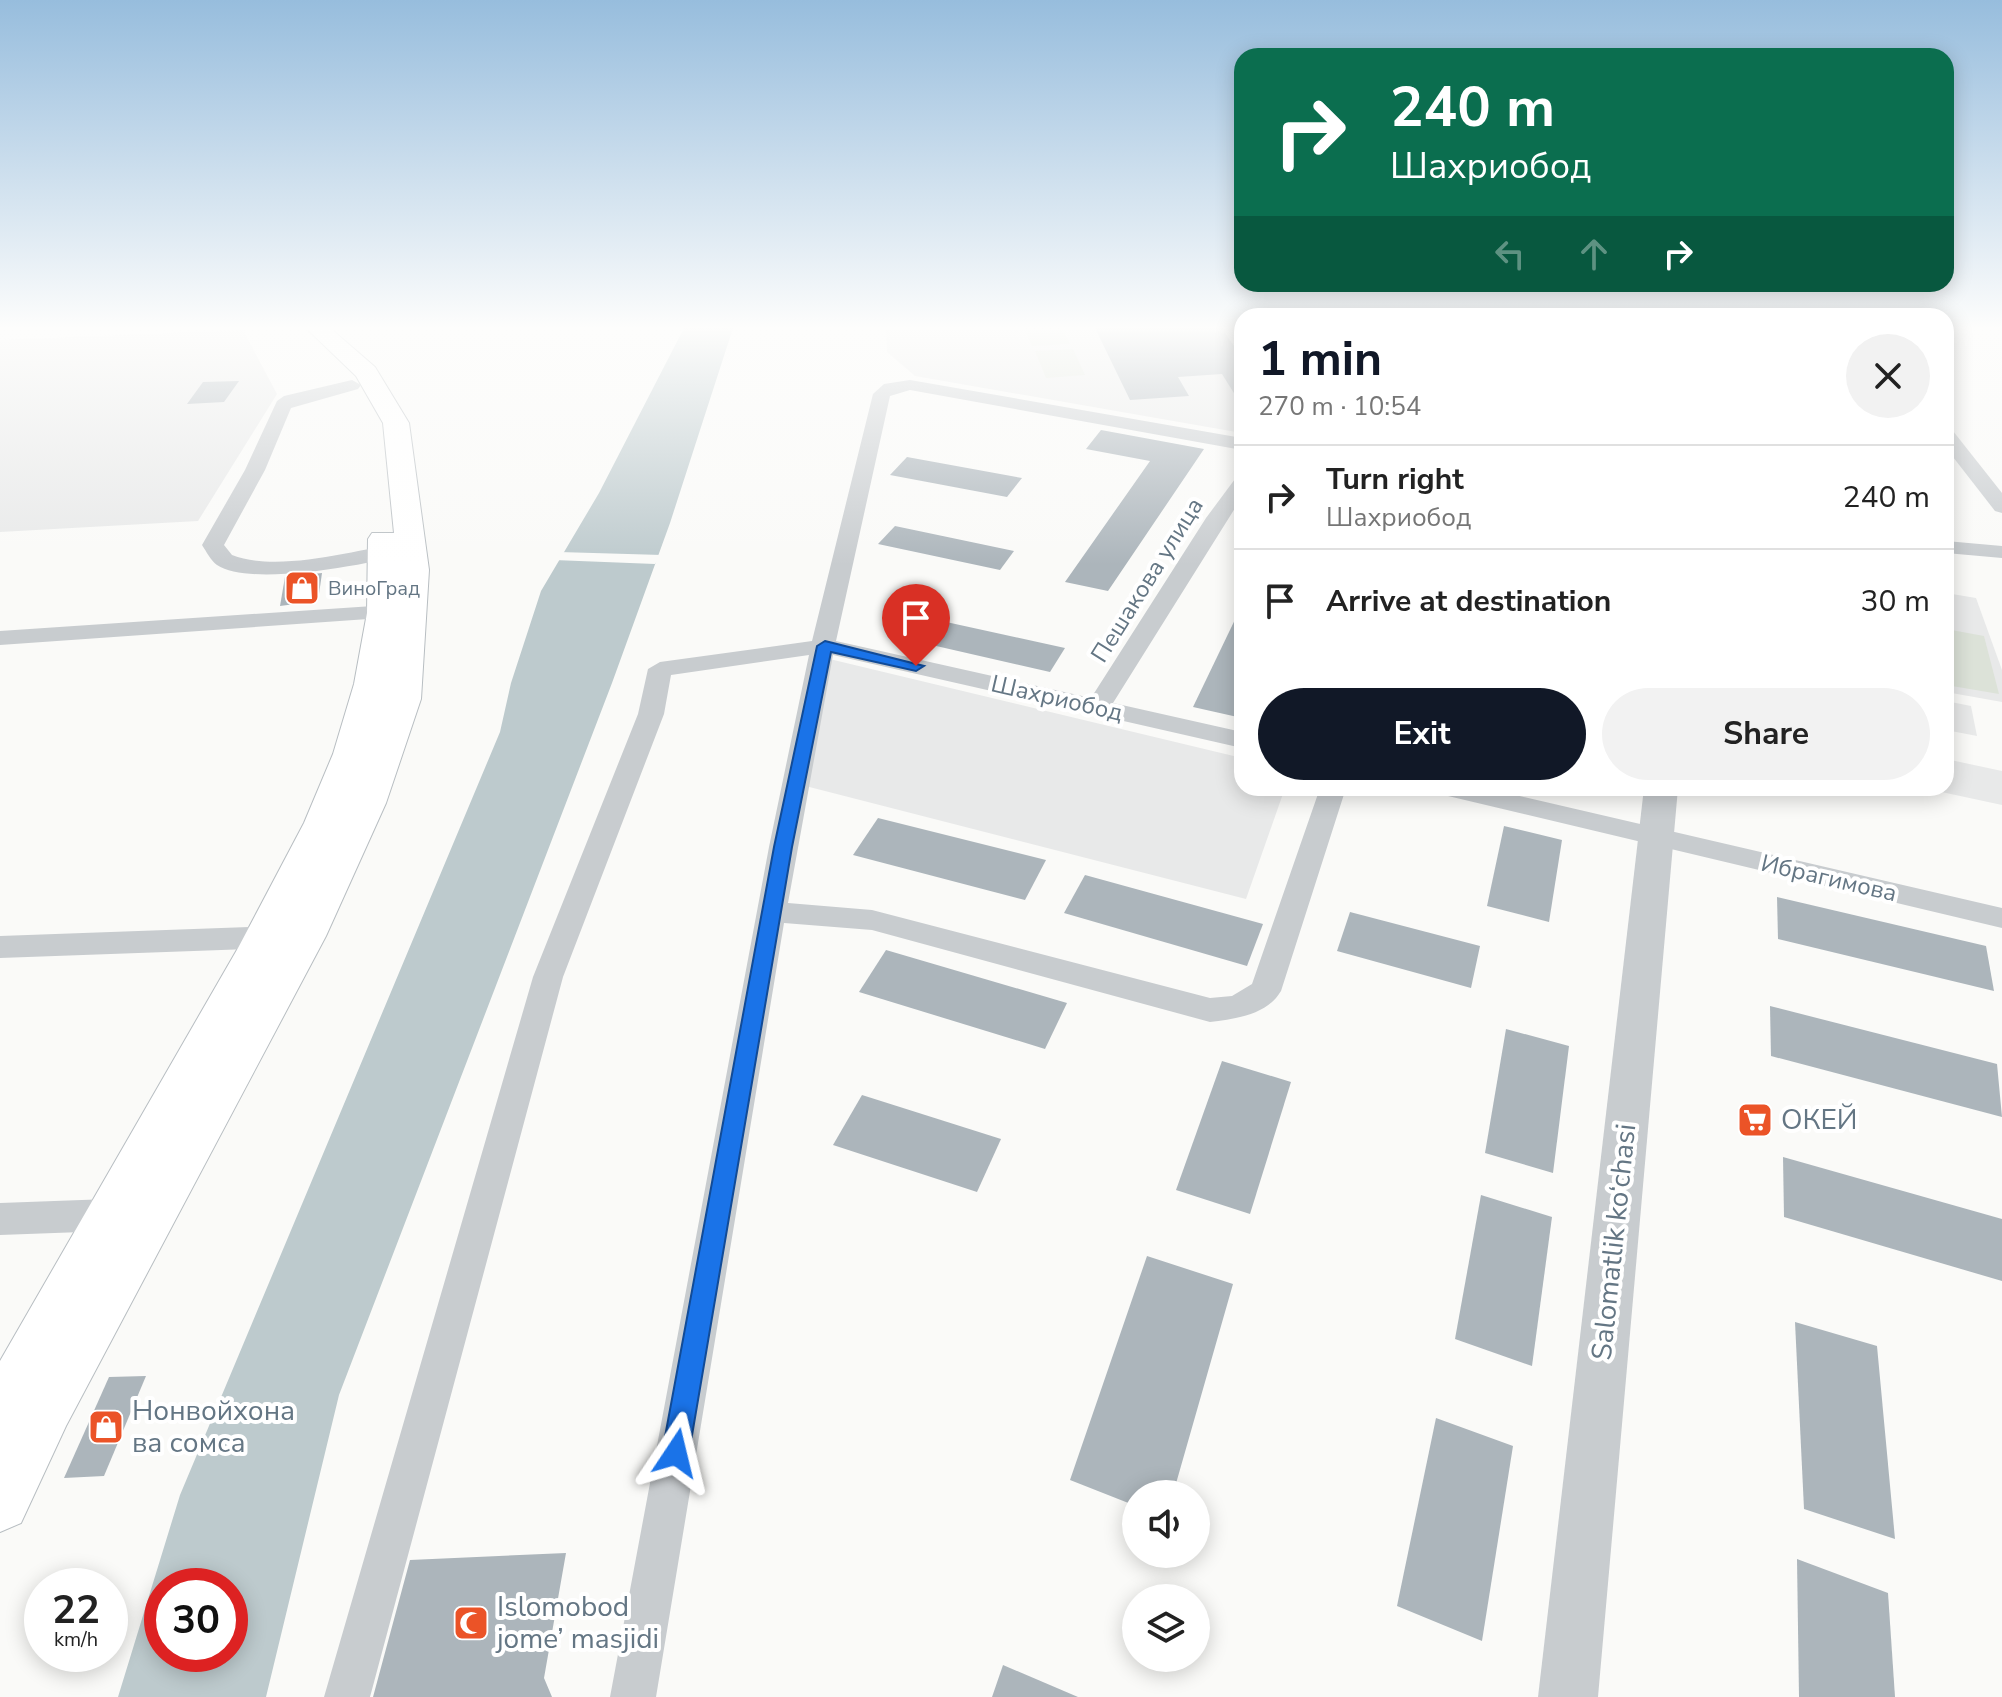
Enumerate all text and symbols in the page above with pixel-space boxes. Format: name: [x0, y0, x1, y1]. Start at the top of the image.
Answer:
text: 240 m: [1390, 69, 1555, 146]
icon: right: [1258, 80, 1362, 184]
text: Шахриобод: [1390, 142, 1591, 191]
icon: left: [1488, 232, 1532, 276]
icon: ahead: [1572, 232, 1616, 276]
icon: right: [1656, 232, 1700, 276]
text: 1 min: [1258, 326, 1382, 392]
button: close: [1846, 334, 1930, 418]
text: 270 m · 10:54: [1258, 389, 1421, 424]
text: Turn right: [1326, 459, 1464, 500]
icon: right: [1258, 475, 1302, 519]
text: 240 m: [1843, 477, 1930, 518]
street label: Пешакова улица: [1083, 492, 1211, 668]
text: Шахриобод: [1326, 500, 1471, 535]
shop icon: ВиноГрад: [283, 569, 321, 607]
place label: ВиноГрад: [328, 575, 420, 602]
icon: arrive: [1258, 579, 1302, 623]
text: Arrive at destination: [1326, 581, 1611, 622]
text: 30 m: [1861, 581, 1930, 622]
pin: [882, 584, 950, 666]
icon: arrive: [894, 596, 938, 640]
street label: Шахриобод: [988, 667, 1126, 729]
button: Exit: [1258, 688, 1586, 780]
button: Share: [1602, 688, 1930, 780]
street label: Ибрагимова: [1758, 847, 1900, 909]
supermarket icon: ОКЕЙ: [1736, 1101, 1774, 1139]
place label: ОКЕЙ: [1781, 1101, 1857, 1139]
street label: Salomatlik ko‘chasi: [1583, 1122, 1645, 1362]
place label: Нонвойхона ва сомса: [132, 1392, 295, 1462]
shop icon: Нонвойхона ва сомса: [87, 1408, 125, 1446]
position arrow: [634, 1411, 718, 1495]
map controls: [1122, 1480, 1210, 1672]
button: sound: [1122, 1480, 1210, 1568]
speed limit sign: 30: [144, 1568, 248, 1672]
text: 22: [52, 1583, 100, 1637]
button: layers: [1122, 1584, 1210, 1672]
place label: Islomobod jome’ masjidi: [495, 1588, 659, 1658]
mosque icon: Islomobod jome’ masjidi: [452, 1604, 490, 1642]
text: km/h: [54, 1626, 98, 1653]

